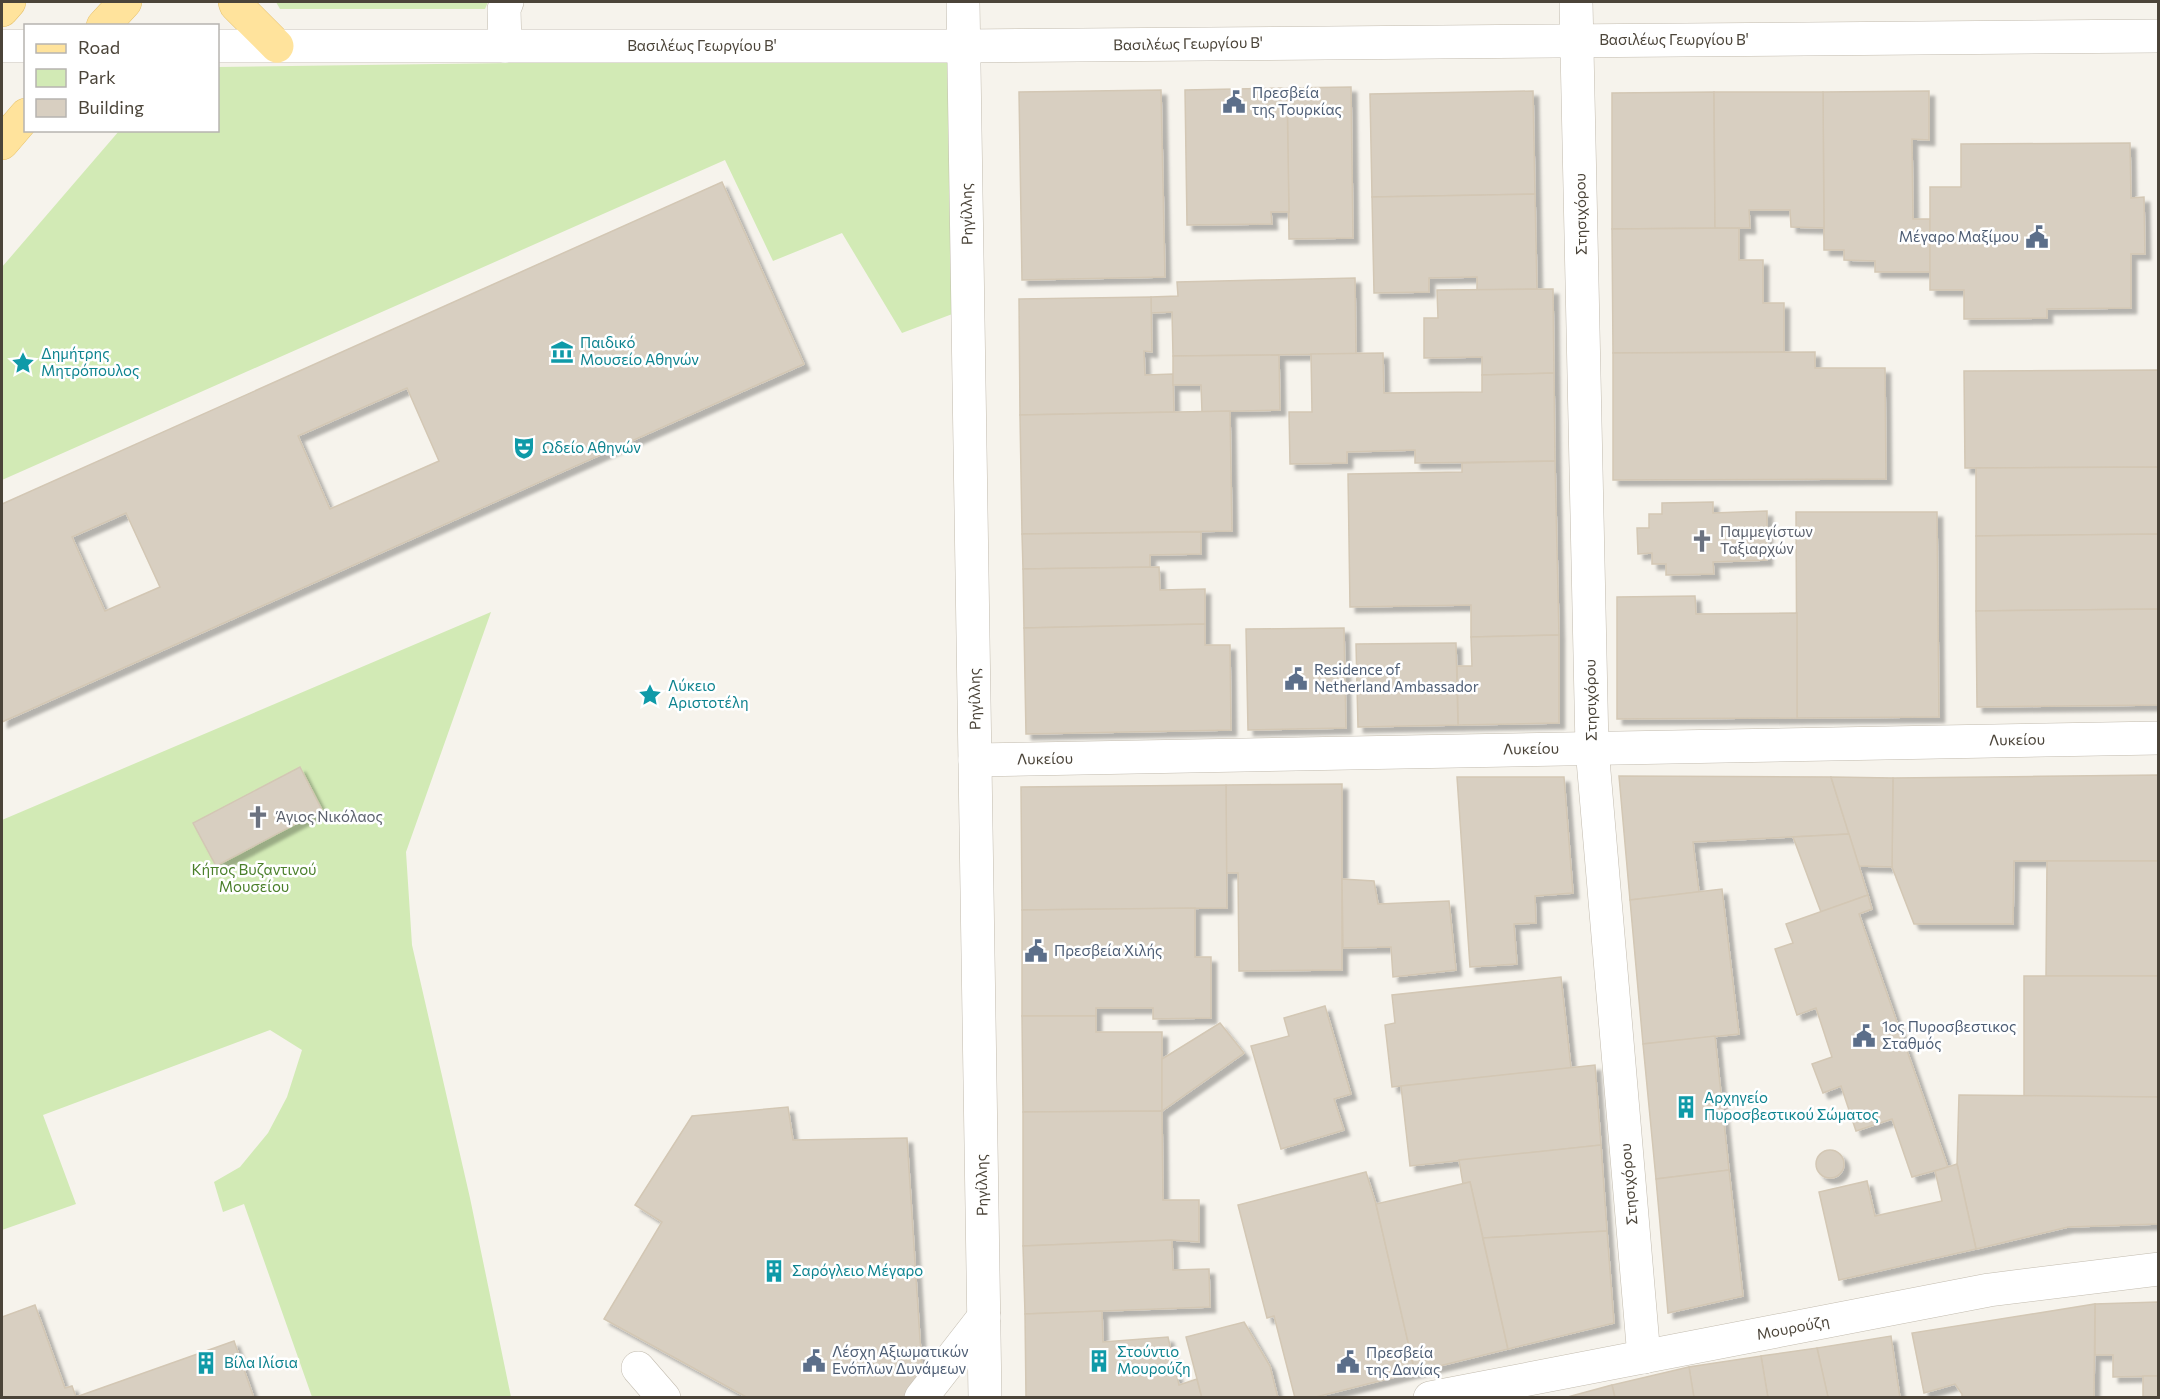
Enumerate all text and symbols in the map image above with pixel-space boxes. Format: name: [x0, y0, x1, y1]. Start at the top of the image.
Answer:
legend: [24, 24, 219, 132]
street label: Βασιλέως Γεωργίου Β': [1599, 30, 1749, 48]
street label: Βασιλέως Γεωργίου Β': [1113, 33, 1263, 53]
text: Road: [78, 36, 120, 58]
street label: Βασιλέως Γεωργίου Β': [627, 36, 777, 54]
text: Park: [78, 66, 116, 88]
place label: Πρεσβεία της Τουρκίας: [1252, 83, 1342, 118]
public building icon: Πρεσβεία της Τουρκίας: [1221, 89, 1247, 115]
text: Building: [78, 96, 144, 118]
street label: Στησιχόρου: [1570, 173, 1590, 255]
street label: Ρηγίλλης: [956, 183, 976, 245]
public building icon: Μέγαρο Μαξίμου: [2024, 224, 2050, 250]
place label: Μέγαρο Μαξίμου: [1899, 227, 2019, 245]
place label: Παιδικό Μουσείο Αθηνών: [580, 333, 699, 368]
museum icon: Παιδικό Μουσείο Αθηνών: [549, 339, 575, 365]
place label: Δημήτρης Μητρόπουλος: [41, 344, 139, 379]
place icon: Δημήτρης Μητρόπουλος: [10, 350, 36, 376]
theatre icon: Ωδείο Αθηνών: [511, 435, 537, 461]
place label: Ωδείο Αθηνών: [542, 438, 641, 456]
place label: Παμμεγίστων Ταξιαρχών: [1720, 522, 1813, 557]
church icon: Παμμεγίστων Ταξιαρχών: [1689, 528, 1715, 554]
street label: Στησιχόρου: [1580, 659, 1600, 741]
place label: Residence of Netherland Ambassador: [1314, 660, 1479, 695]
public building icon: Residence of Netherland Ambassador: [1283, 666, 1309, 692]
street label: Ρηγίλλης: [964, 668, 984, 730]
place label: Λύκειο Αριστοτέλη: [668, 676, 749, 711]
place icon: Λύκειο Αριστοτέλη: [637, 682, 663, 708]
street label: Λυκείου: [1989, 730, 2045, 748]
street label: Λυκείου: [1503, 739, 1559, 757]
street label: Λυκείου: [1017, 749, 1073, 767]
church icon: Άγιος Νικόλαος: [245, 804, 271, 830]
place label: Άγιος Νικόλαος: [275, 807, 383, 825]
park label: Κήπος Βυζαντινού Μουσείου: [191, 860, 317, 895]
public building icon: Πρεσβεία Χιλής: [1023, 938, 1049, 964]
place label: Πρεσβεία Χιλής: [1054, 941, 1162, 959]
place label: 1ος Πυροσβεστικος Σταθμός: [1882, 1017, 2017, 1052]
public building icon: 1ος Πυροσβεστικος Σταθμός: [1851, 1023, 1877, 1049]
place label: Αρχηγείο Πυροσβεστικού Σώματος: [1704, 1088, 1879, 1123]
building icon: Αρχηγείο Πυροσβεστικού Σώματος: [1673, 1094, 1699, 1120]
street label: Στησιχόρου: [1615, 1142, 1641, 1226]
street label: Ρηγίλλης: [971, 1154, 991, 1216]
building icon: Σαρόγλειο Μέγαρο: [761, 1258, 787, 1284]
place label: Σαρόγλειο Μέγαρο: [792, 1261, 923, 1279]
street label: Μουρούζη: [1755, 1311, 1831, 1343]
place label: Λέσχη Αξιωματικών Ενόπλων Δυνάμεων: [832, 1342, 969, 1377]
place label: Στούντιο Μουρούζη: [1117, 1342, 1191, 1377]
place label: Πρεσβεία της Δανίας: [1366, 1343, 1440, 1378]
public building icon: Λέσχη Αξιωματικών Ενόπλων Δυνάμεων: [801, 1348, 827, 1374]
building icon: Στούντιο Μουρούζη: [1086, 1348, 1112, 1374]
public building icon: Πρεσβεία της Δανίας: [1335, 1349, 1361, 1375]
building icon: Βίλα Ιλίσια: [193, 1350, 219, 1376]
place label: Βίλα Ιλίσια: [224, 1353, 298, 1371]

